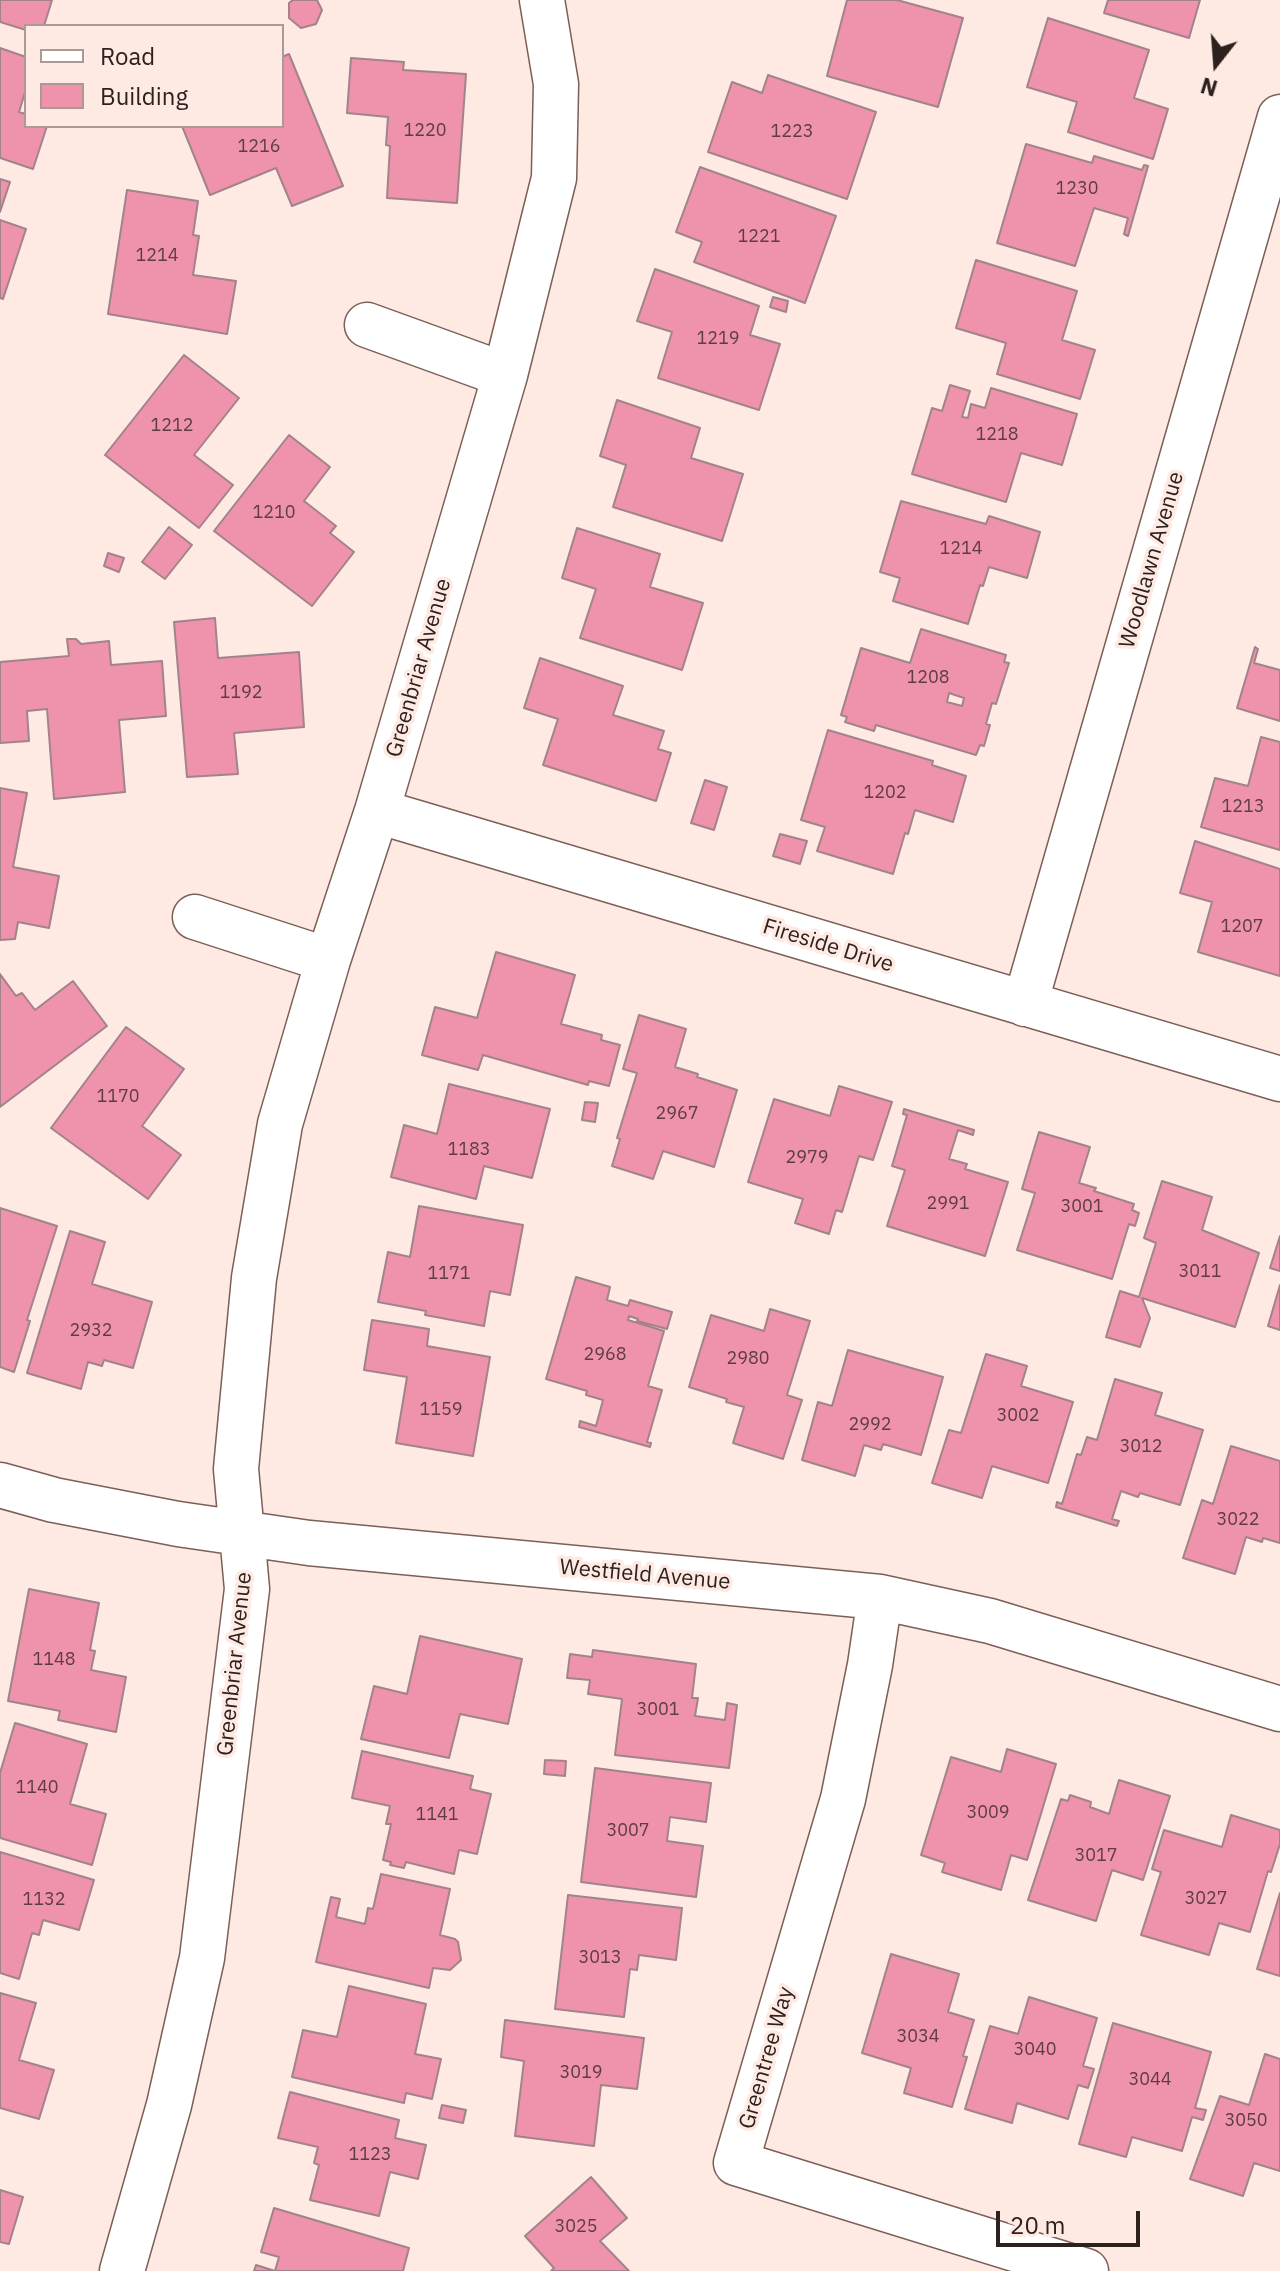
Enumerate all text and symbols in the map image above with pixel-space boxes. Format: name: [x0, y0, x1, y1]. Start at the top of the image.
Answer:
legend: [24, 24, 284, 128]
north arrow: [1176, 24, 1256, 104]
text: Road: [100, 40, 155, 72]
text: N: [1197, 71, 1221, 104]
text: Building: [100, 80, 188, 112]
house number: 1220: [403, 120, 447, 142]
house number: 1223: [770, 121, 814, 143]
house number: 1216: [237, 136, 281, 158]
house number: 1230: [1055, 178, 1099, 200]
house number: 1221: [737, 226, 781, 248]
house number: 1214: [135, 245, 179, 267]
house number: 1219: [696, 328, 740, 350]
house number: 1212: [150, 415, 194, 437]
house number: 1218: [975, 424, 1019, 446]
street label: Woodlawn Avenue: [1114, 469, 1190, 651]
house number: 1210: [252, 502, 296, 524]
house number: 1214: [939, 538, 983, 560]
street label: Greenbriar Avenue: [381, 576, 457, 760]
house number: 1208: [906, 667, 950, 689]
house number: 1192: [219, 682, 263, 704]
house number: 1202: [863, 782, 907, 804]
house number: 1213: [1221, 796, 1265, 818]
street label: Fireside Drive: [760, 914, 896, 978]
house number: 1207: [1220, 916, 1264, 938]
house number: 1170: [96, 1086, 140, 1108]
house number: 2967: [655, 1103, 699, 1125]
house number: 1183: [447, 1139, 491, 1161]
house number: 2979: [785, 1147, 829, 1169]
house number: 2991: [926, 1193, 970, 1215]
house number: 3001: [1060, 1196, 1104, 1218]
house number: 3011: [1178, 1261, 1222, 1283]
house number: 1171: [427, 1263, 471, 1285]
house number: 2932: [69, 1320, 113, 1342]
house number: 2968: [583, 1344, 627, 1366]
house number: 2980: [726, 1348, 770, 1370]
house number: 1159: [419, 1399, 463, 1421]
house number: 3002: [996, 1405, 1040, 1427]
house number: 2992: [848, 1414, 892, 1436]
house number: 3012: [1119, 1436, 1163, 1458]
house number: 3022: [1216, 1509, 1260, 1531]
street label: Westfield Avenue: [558, 1554, 732, 1596]
street label: Greenbriar Avenue: [212, 1571, 258, 1757]
house number: 1148: [32, 1649, 76, 1671]
house number: 3001: [636, 1699, 680, 1721]
house number: 1140: [15, 1777, 59, 1799]
house number: 3009: [966, 1802, 1010, 1824]
house number: 1141: [415, 1804, 459, 1826]
house number: 3007: [606, 1820, 650, 1842]
house number: 3017: [1074, 1845, 1118, 1867]
house number: 3027: [1184, 1888, 1228, 1910]
house number: 1132: [22, 1889, 66, 1911]
house number: 3013: [578, 1947, 622, 1969]
street label: Greentree Way: [734, 1984, 800, 2132]
house number: 3034: [896, 2026, 940, 2048]
house number: 3040: [1013, 2039, 1057, 2061]
house number: 3019: [559, 2062, 603, 2084]
house number: 3044: [1128, 2069, 1172, 2091]
house number: 3050: [1224, 2110, 1268, 2132]
house number: 1123: [348, 2144, 392, 2166]
scale bar: [1000, 2195, 1144, 2245]
text: 20 m: [1010, 2209, 1065, 2241]
house number: 3025: [554, 2216, 598, 2238]

